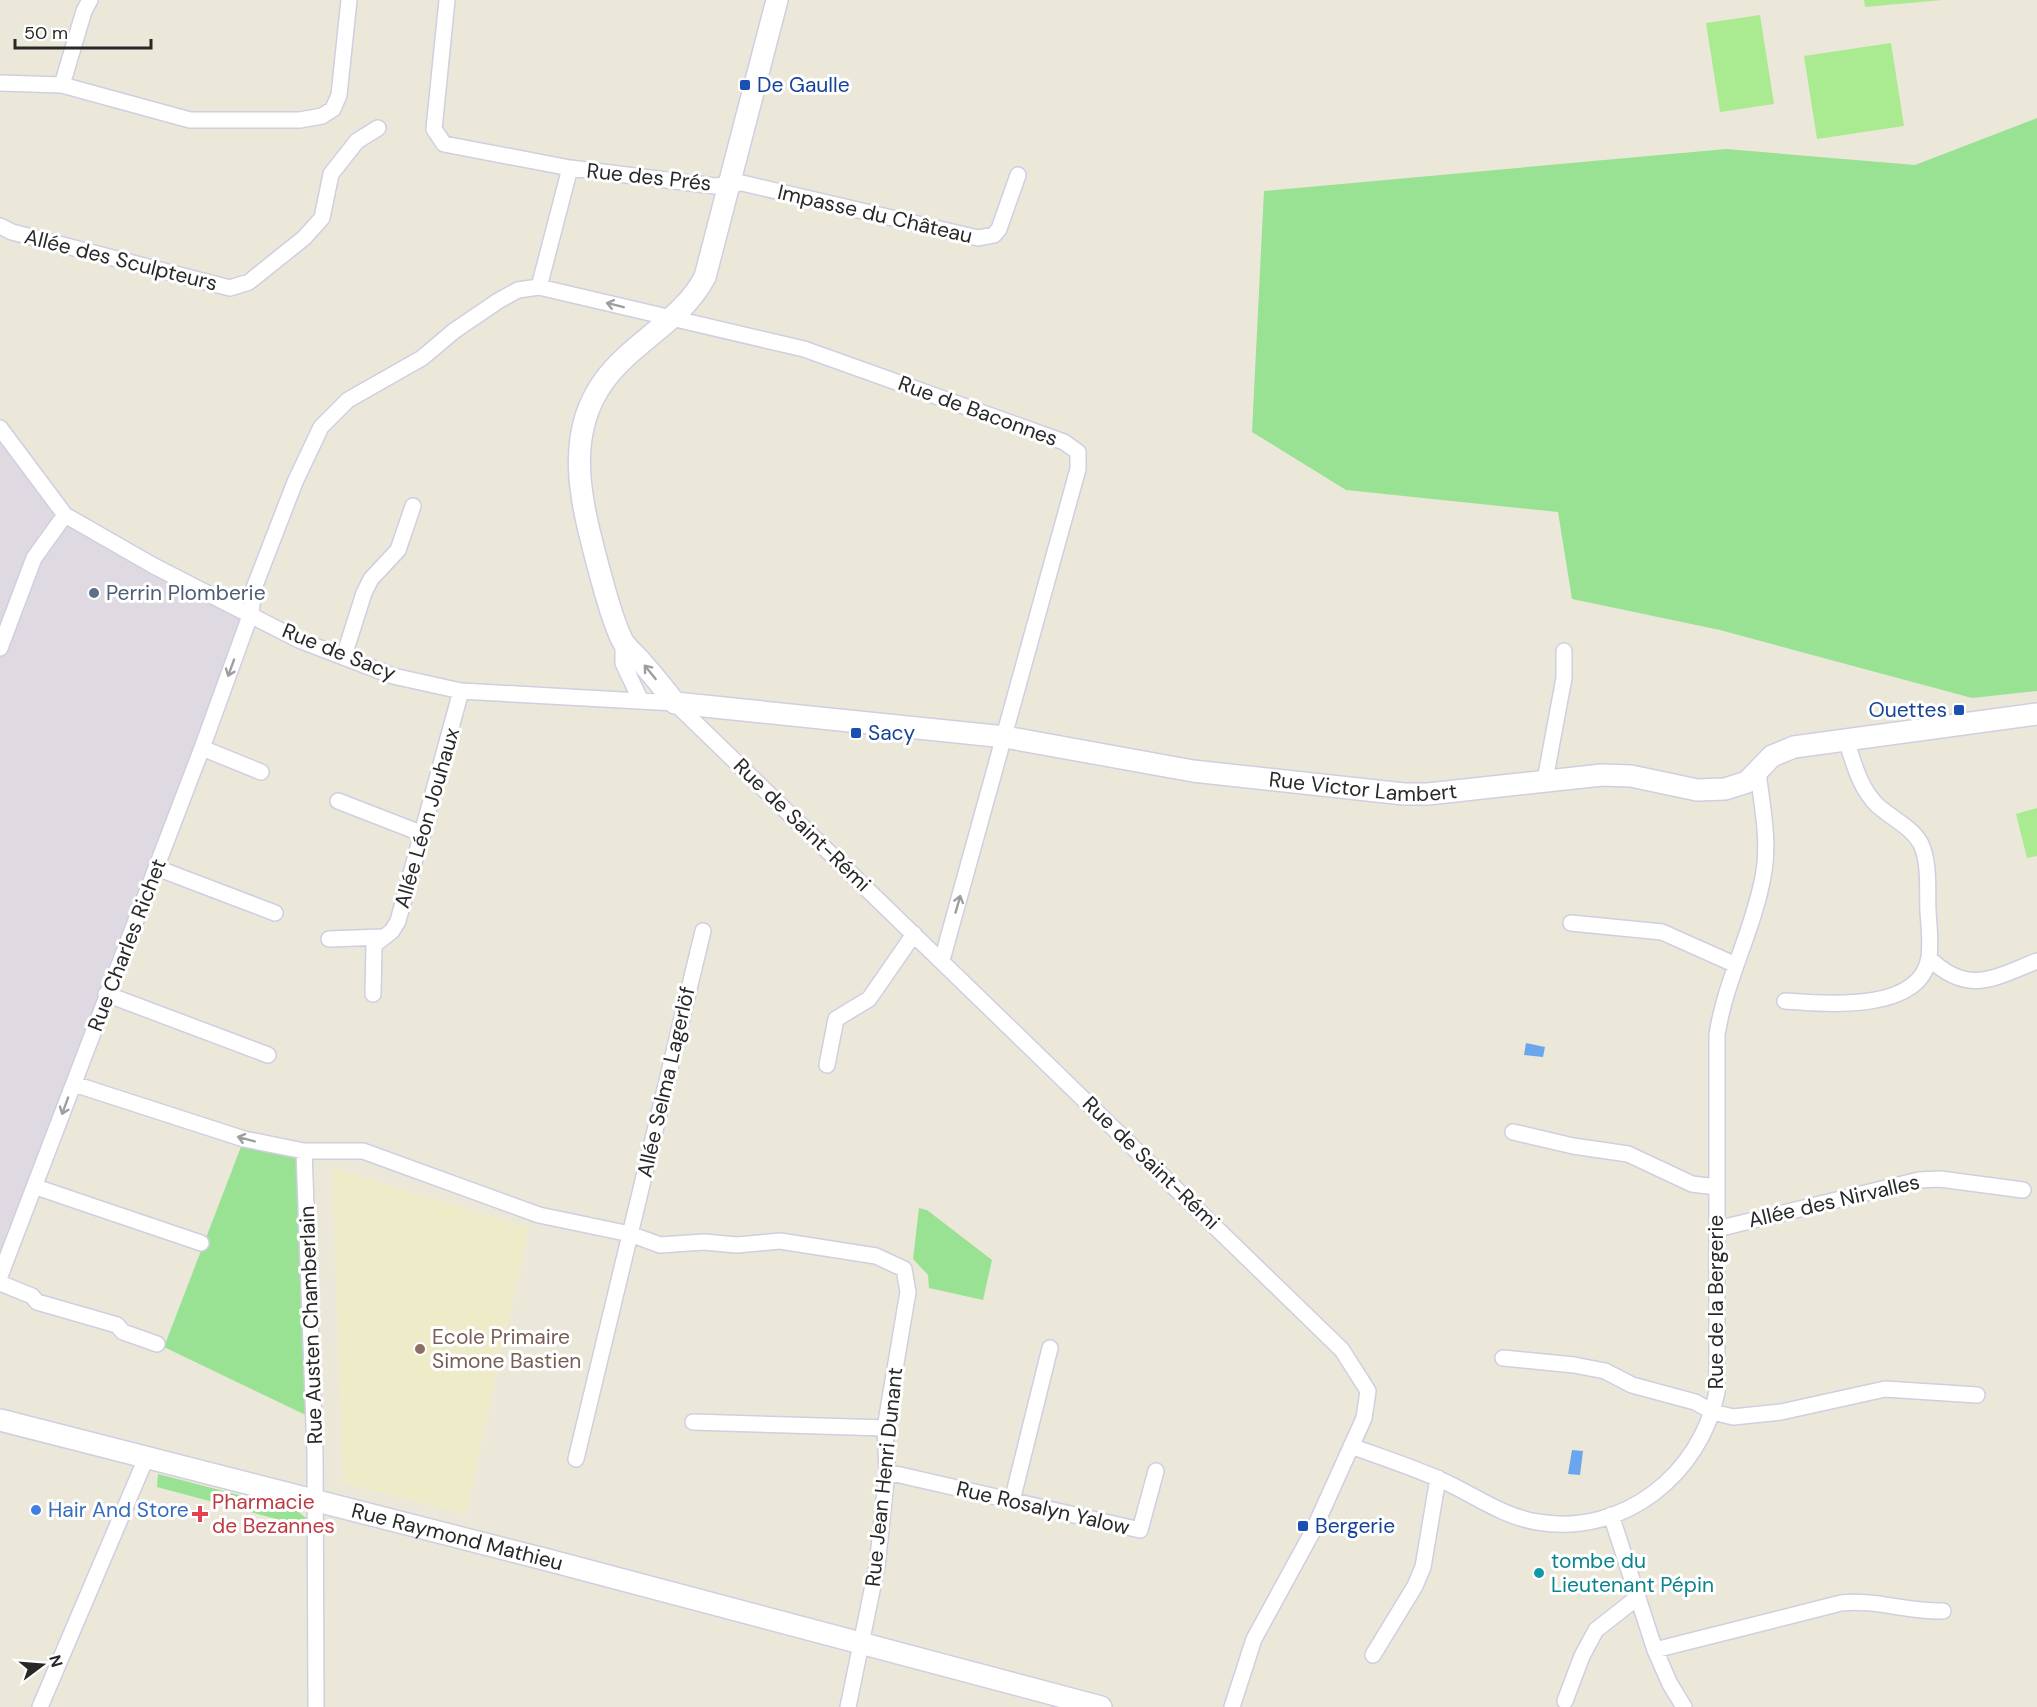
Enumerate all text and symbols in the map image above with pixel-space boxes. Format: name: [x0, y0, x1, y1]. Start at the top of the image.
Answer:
scale bar: [15, 12, 152, 50]
text: 50 m: [24, 21, 68, 45]
place label: De Gaulle: [757, 71, 850, 99]
marker: De Gaulle: [738, 78, 752, 92]
street label: Rue des Prés: [585, 157, 713, 197]
street label: Impasse du Château: [775, 178, 975, 250]
street label: Allée des Sculpteurs: [22, 222, 220, 298]
one-way arrow: [606, 299, 625, 311]
street label: Rue de Baconnes: [894, 369, 1062, 453]
place label: Perrin Plomberie: [106, 579, 266, 607]
marker: Perrin Plomberie: [87, 586, 101, 600]
street label: Rue de Sacy: [278, 617, 400, 688]
one-way arrow: [224, 658, 235, 677]
one-way arrow: [643, 665, 657, 680]
place label: Ouettes: [1869, 696, 1947, 724]
marker: Ouettes: [1952, 703, 1966, 717]
place label: Sacy: [868, 719, 916, 747]
street label: Allée Léon Jouhaux: [388, 725, 466, 911]
marker: Sacy: [849, 726, 863, 740]
street label: Rue de Saint-Rémi: [727, 752, 877, 898]
street label: Rue Victor Lambert: [1267, 765, 1458, 808]
street label: Rue Charles Richet: [81, 855, 173, 1035]
one-way arrow: [953, 895, 964, 914]
street label: Allée Selma Lagerlöf: [630, 984, 702, 1180]
street label: Rue de Saint-Rémi: [1076, 1090, 1226, 1236]
one-way arrow: [59, 1096, 70, 1115]
one-way arrow: [237, 1133, 256, 1144]
street label: Allée des Nirvalles: [1746, 1168, 1922, 1234]
street label: Rue Austen Chamberlain: [293, 1205, 329, 1445]
street label: Rue de la Bergerie: [1702, 1215, 1730, 1389]
place label: Ecole Primaire Simone Bastien: [432, 1323, 581, 1375]
marker: Ecole Primaire Simone Bastien: [413, 1342, 427, 1356]
street label: Rue Jean Henri Dunant: [859, 1366, 909, 1588]
street label: Rue Rosalyn Yalow: [954, 1474, 1132, 1542]
place label: Pharmacie de Bezannes: [212, 1488, 335, 1540]
place label: Hair And Store: [48, 1496, 189, 1524]
street label: Rue Raymond Mathieu: [349, 1496, 566, 1577]
marker: Hair And Store: [29, 1503, 43, 1517]
marker: Pharmacie de Bezannes: [193, 1507, 207, 1521]
place label: Bergerie: [1315, 1512, 1395, 1540]
marker: Bergerie: [1296, 1519, 1310, 1533]
place label: tombe du Lieutenant Pépin: [1551, 1547, 1714, 1599]
marker: tombe du Lieutenant Pépin: [1532, 1566, 1546, 1580]
north arrow: [12, 1635, 72, 1695]
text: N: [44, 1652, 68, 1670]

